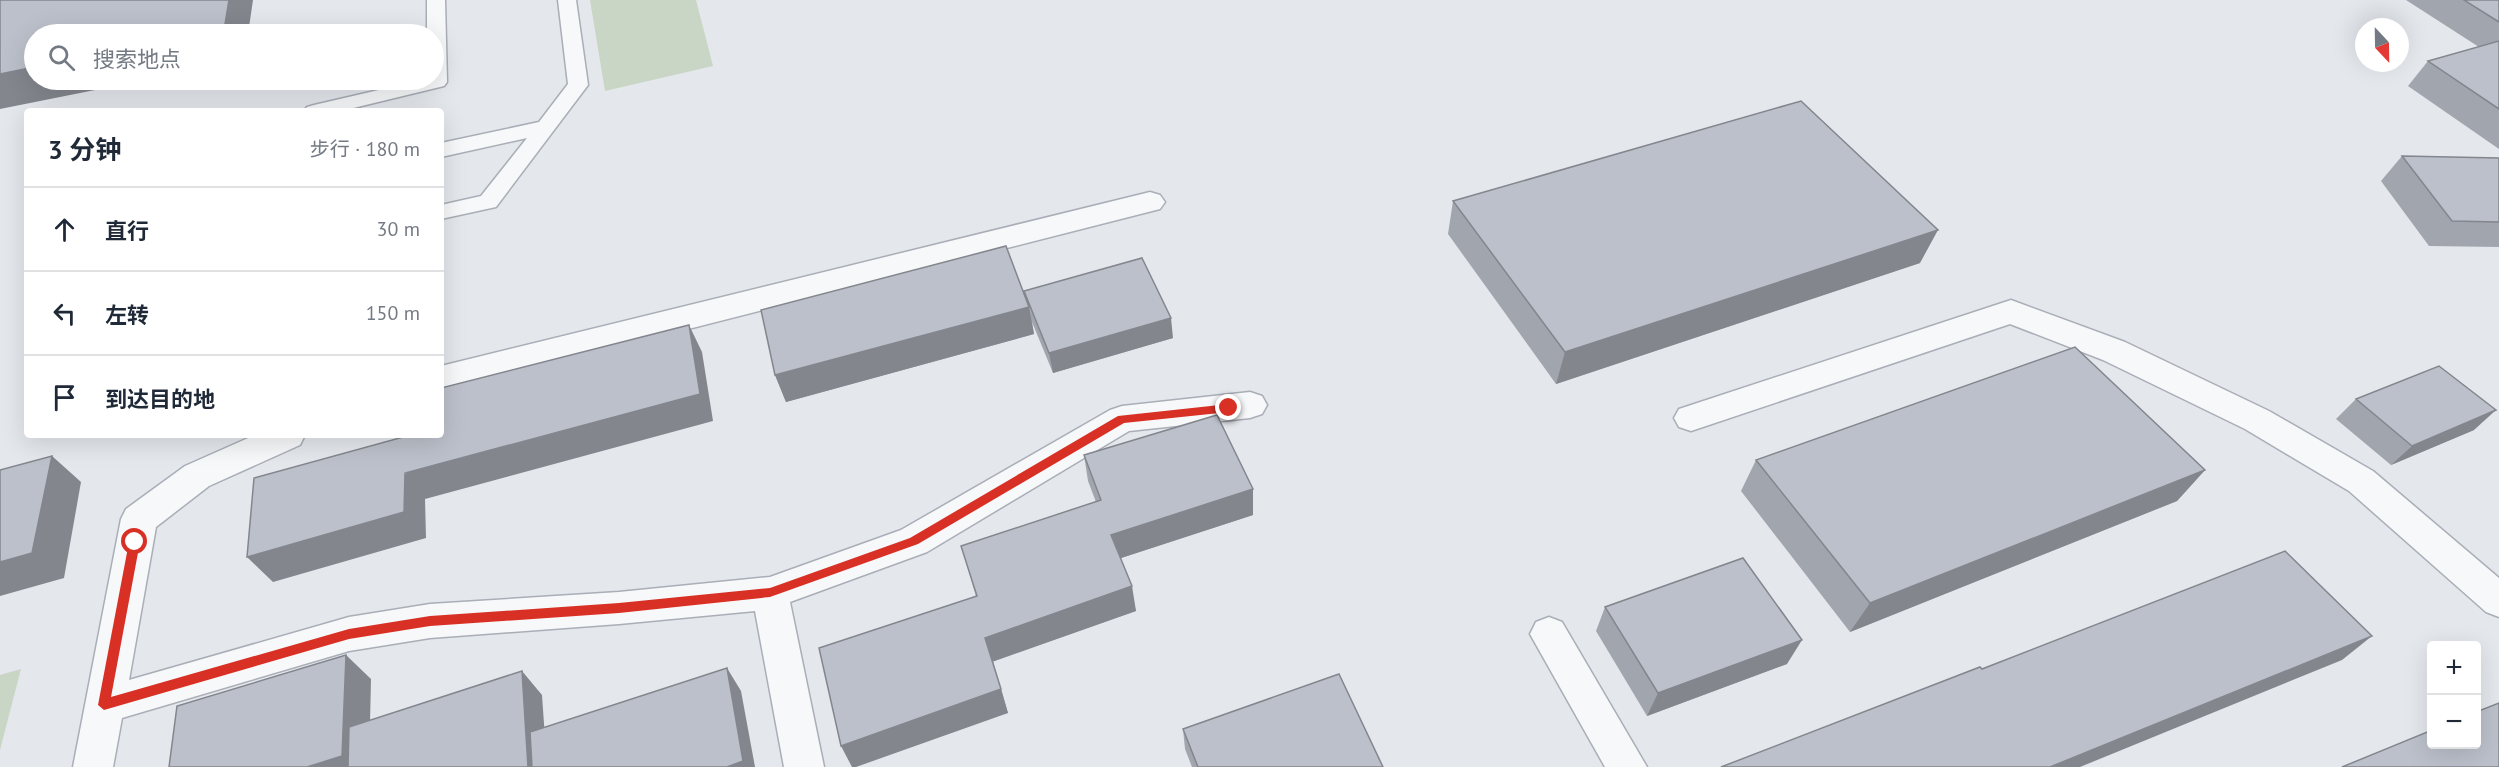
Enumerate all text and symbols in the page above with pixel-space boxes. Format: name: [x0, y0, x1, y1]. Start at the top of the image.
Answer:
north arrow: [2355, 18, 2409, 72]
search box: [24, 24, 444, 90]
icon: search: [45, 41, 78, 74]
text: 搜索地点: [93, 45, 181, 73]
text: 3 分钟: [48, 133, 121, 166]
text: 步行 · 180 m: [310, 136, 420, 162]
icon: ahead: [48, 213, 81, 246]
text: 30 m: [377, 216, 420, 242]
text: 直行: [105, 217, 149, 245]
icon: left: [48, 297, 81, 330]
text: 150 m: [366, 300, 420, 326]
text: 左转: [105, 301, 149, 329]
icon: arrive: [48, 381, 81, 414]
text: 到达目的地: [105, 385, 215, 413]
route end: [1215, 394, 1241, 420]
route start: [121, 528, 147, 554]
map controls: [2427, 641, 2481, 749]
button: +: [2427, 641, 2481, 695]
button: −: [2427, 695, 2481, 749]

